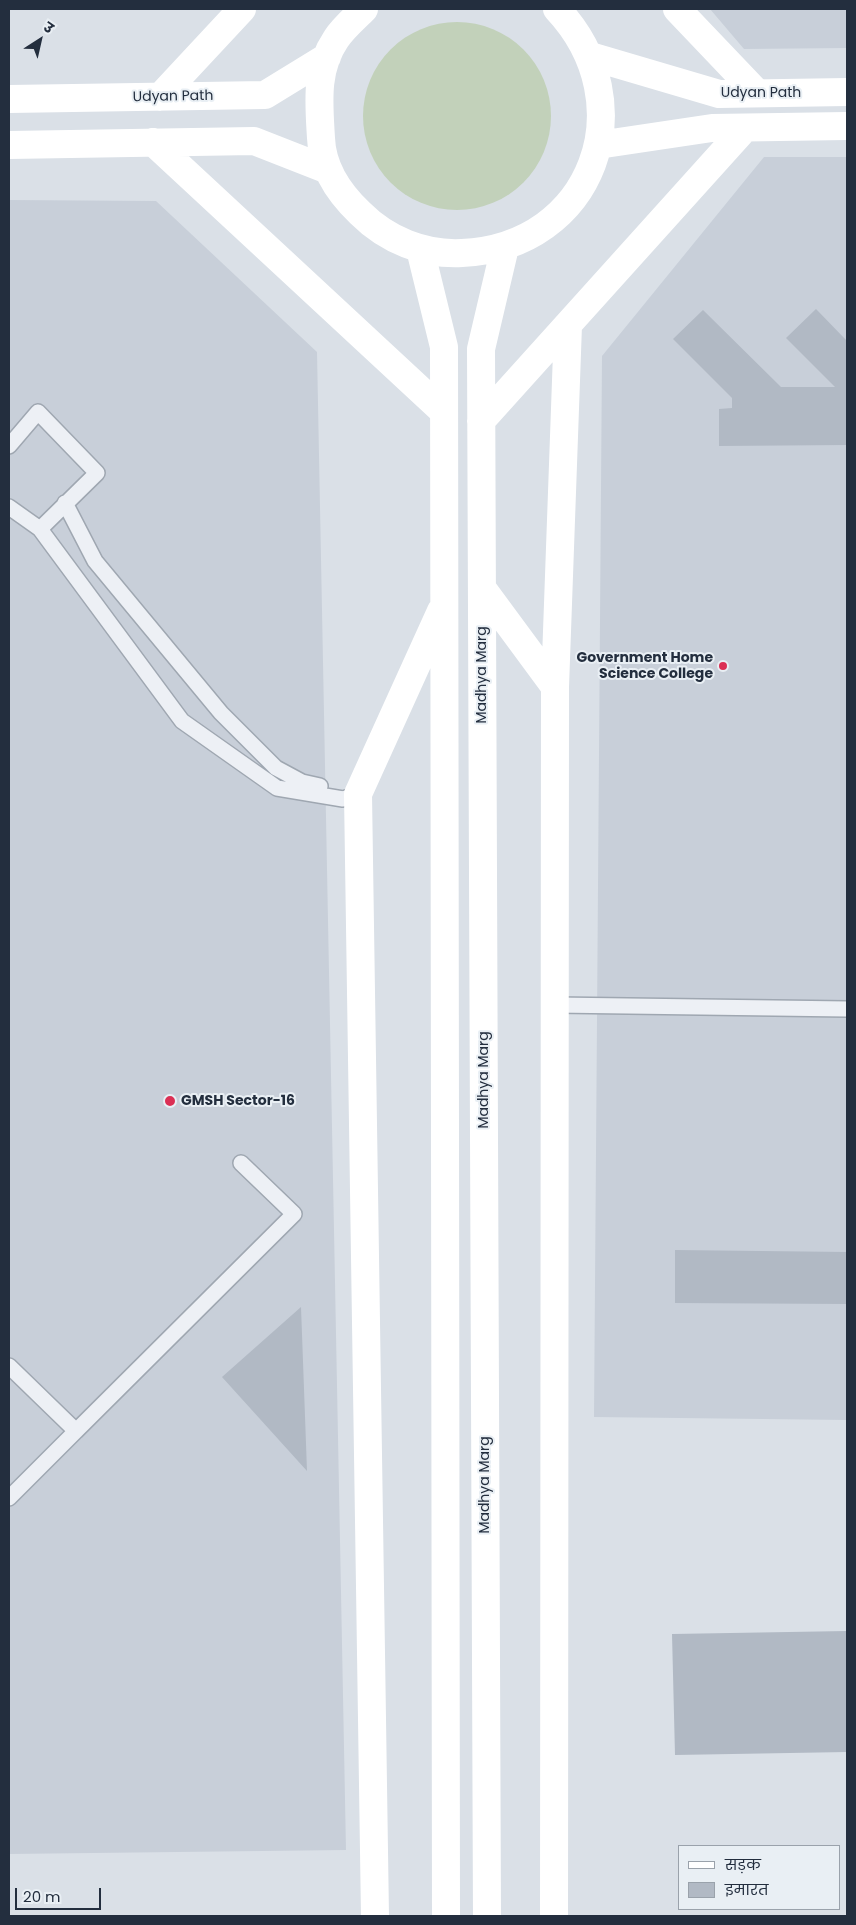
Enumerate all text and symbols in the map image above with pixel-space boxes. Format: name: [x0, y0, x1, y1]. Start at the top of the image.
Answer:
north arrow: [15, 15, 65, 65]
text: उ: [40, 17, 58, 38]
street label: Udyan Path: [721, 85, 801, 101]
street label: Udyan Path: [133, 88, 213, 106]
street label: Madhya Marg: [474, 626, 490, 724]
place label: Government Home Science College: [576, 650, 713, 682]
marker: Government Home Science College: [717, 660, 729, 672]
street label: Madhya Marg: [476, 1031, 492, 1129]
place label: GMSH Sector-16: [181, 1093, 295, 1109]
marker: GMSH Sector-16: [163, 1094, 177, 1108]
street label: Madhya Marg: [477, 1436, 493, 1534]
legend: [678, 1845, 841, 1910]
text: सड़क: [725, 1854, 761, 1875]
scale bar: [18, 1878, 104, 1910]
text: इमारत: [725, 1879, 768, 1900]
text: 20 m: [23, 1886, 61, 1907]

